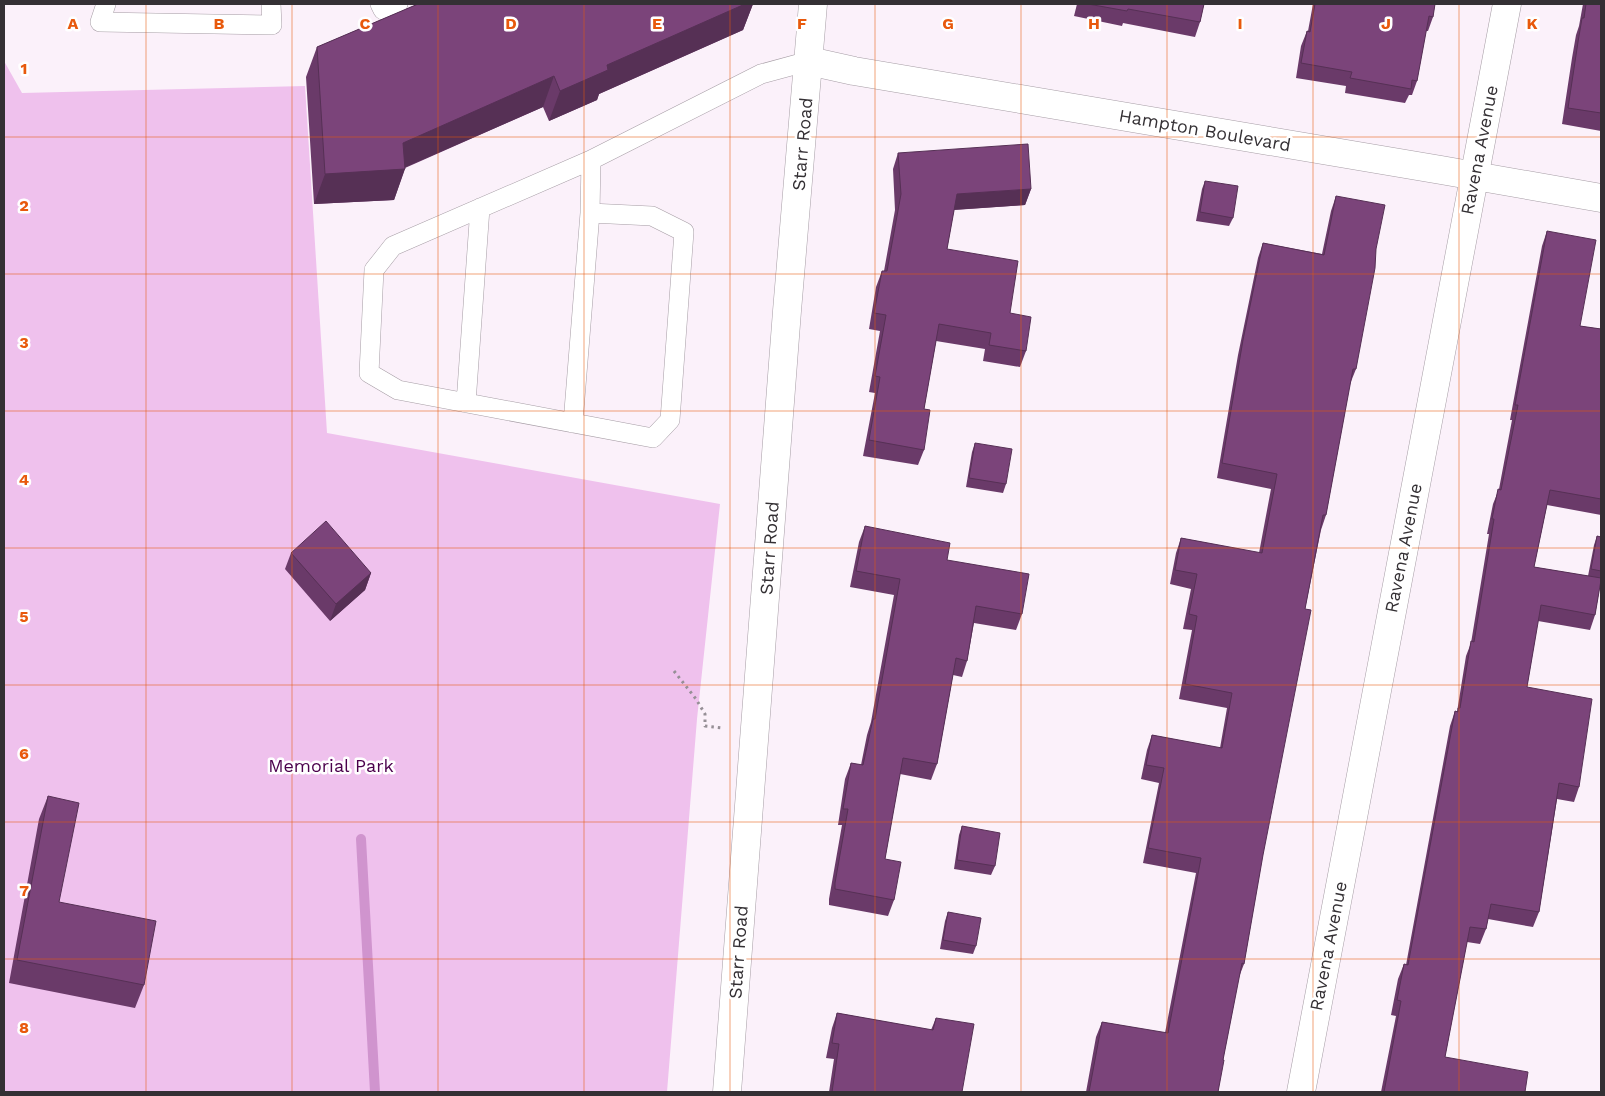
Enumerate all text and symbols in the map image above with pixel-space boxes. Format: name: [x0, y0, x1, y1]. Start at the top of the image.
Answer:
text: A: [68, 14, 79, 33]
text: B: [214, 14, 225, 33]
text: C: [360, 14, 371, 33]
text: D: [505, 14, 517, 33]
text: E: [652, 14, 662, 33]
text: F: [797, 14, 807, 33]
text: G: [942, 14, 954, 33]
text: H: [1088, 14, 1100, 33]
text: I: [1237, 14, 1243, 33]
text: J: [1381, 14, 1391, 33]
text: K: [1526, 14, 1538, 33]
text: 1: [21, 59, 27, 78]
street label: Ravena Avenue: [1456, 83, 1502, 217]
street label: Starr Road: [787, 96, 817, 192]
street label: Hampton Boulevard: [1117, 105, 1293, 155]
text: 2: [19, 196, 29, 215]
text: 3: [19, 333, 29, 352]
text: 4: [19, 470, 29, 489]
street label: Ravena Avenue: [1380, 481, 1426, 615]
street label: Starr Road: [755, 501, 783, 595]
text: 5: [19, 607, 29, 626]
text: 6: [19, 744, 29, 763]
park label: Memorial Park: [268, 755, 394, 776]
street label: Ravena Avenue: [1305, 879, 1351, 1013]
text: 7: [19, 881, 29, 900]
street label: Starr Road: [724, 905, 752, 999]
text: 8: [19, 1018, 29, 1037]

